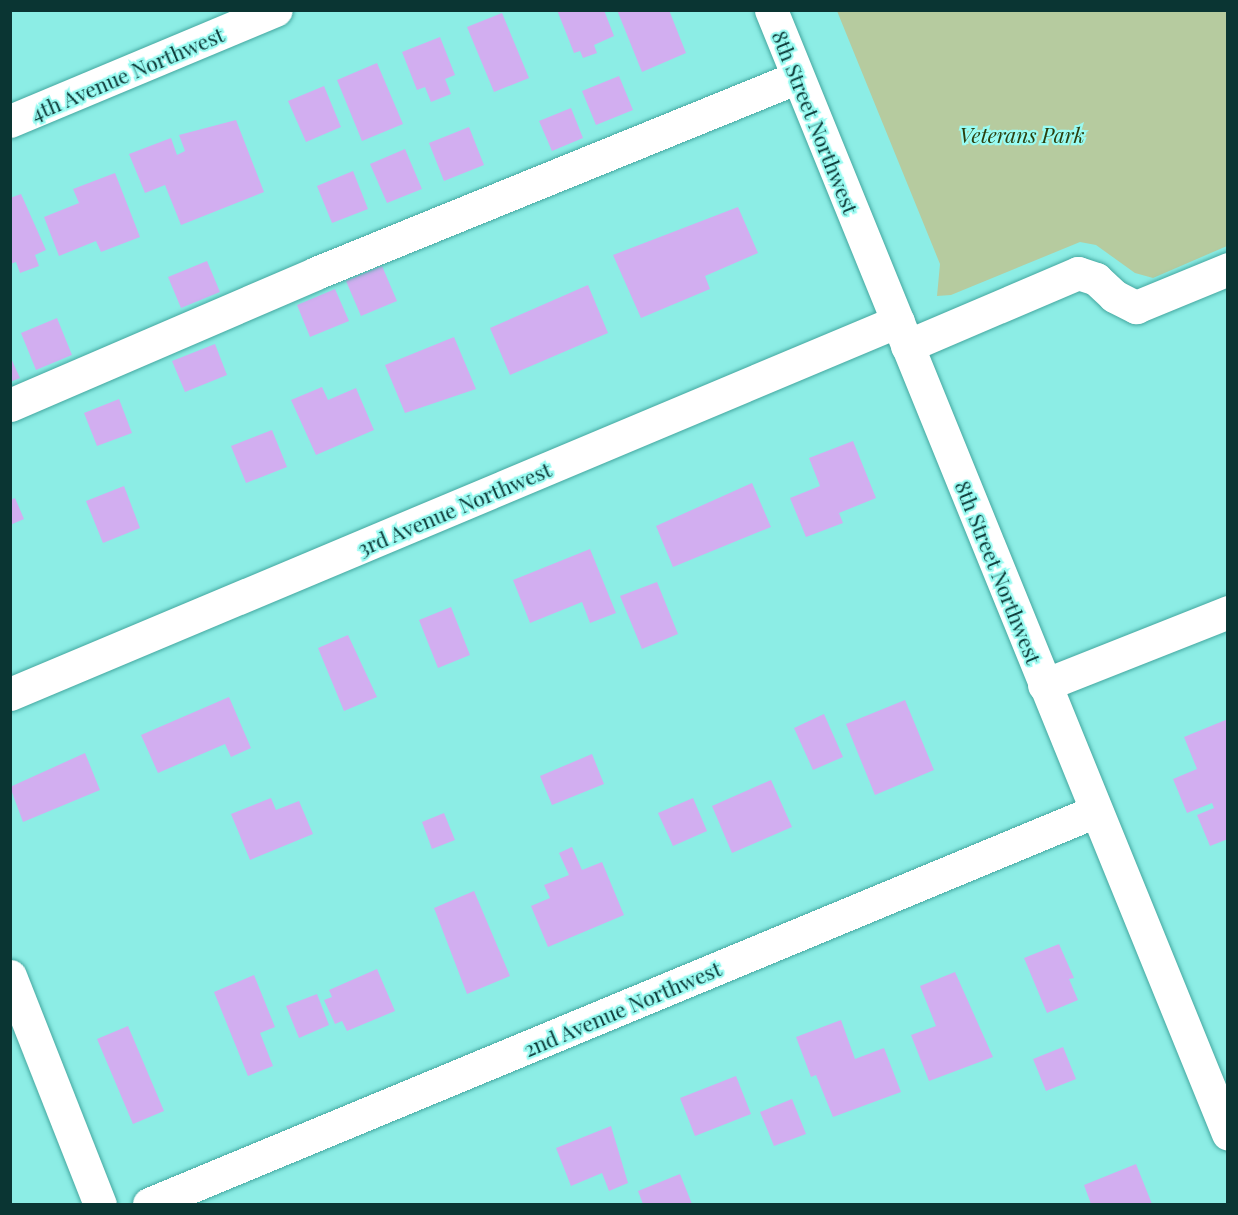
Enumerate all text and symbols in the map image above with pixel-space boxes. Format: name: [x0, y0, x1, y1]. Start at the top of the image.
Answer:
street label: 4th Avenue Northwest: [26, 21, 228, 125]
street label: 8th Street Northwest: [768, 26, 864, 218]
park label: Veterans Park: [959, 121, 1085, 147]
street label: 3rd Avenue Northwest: [353, 456, 555, 560]
street label: 8th Street Northwest: [951, 476, 1047, 668]
street label: 2nd Avenue Northwest: [519, 955, 725, 1061]

